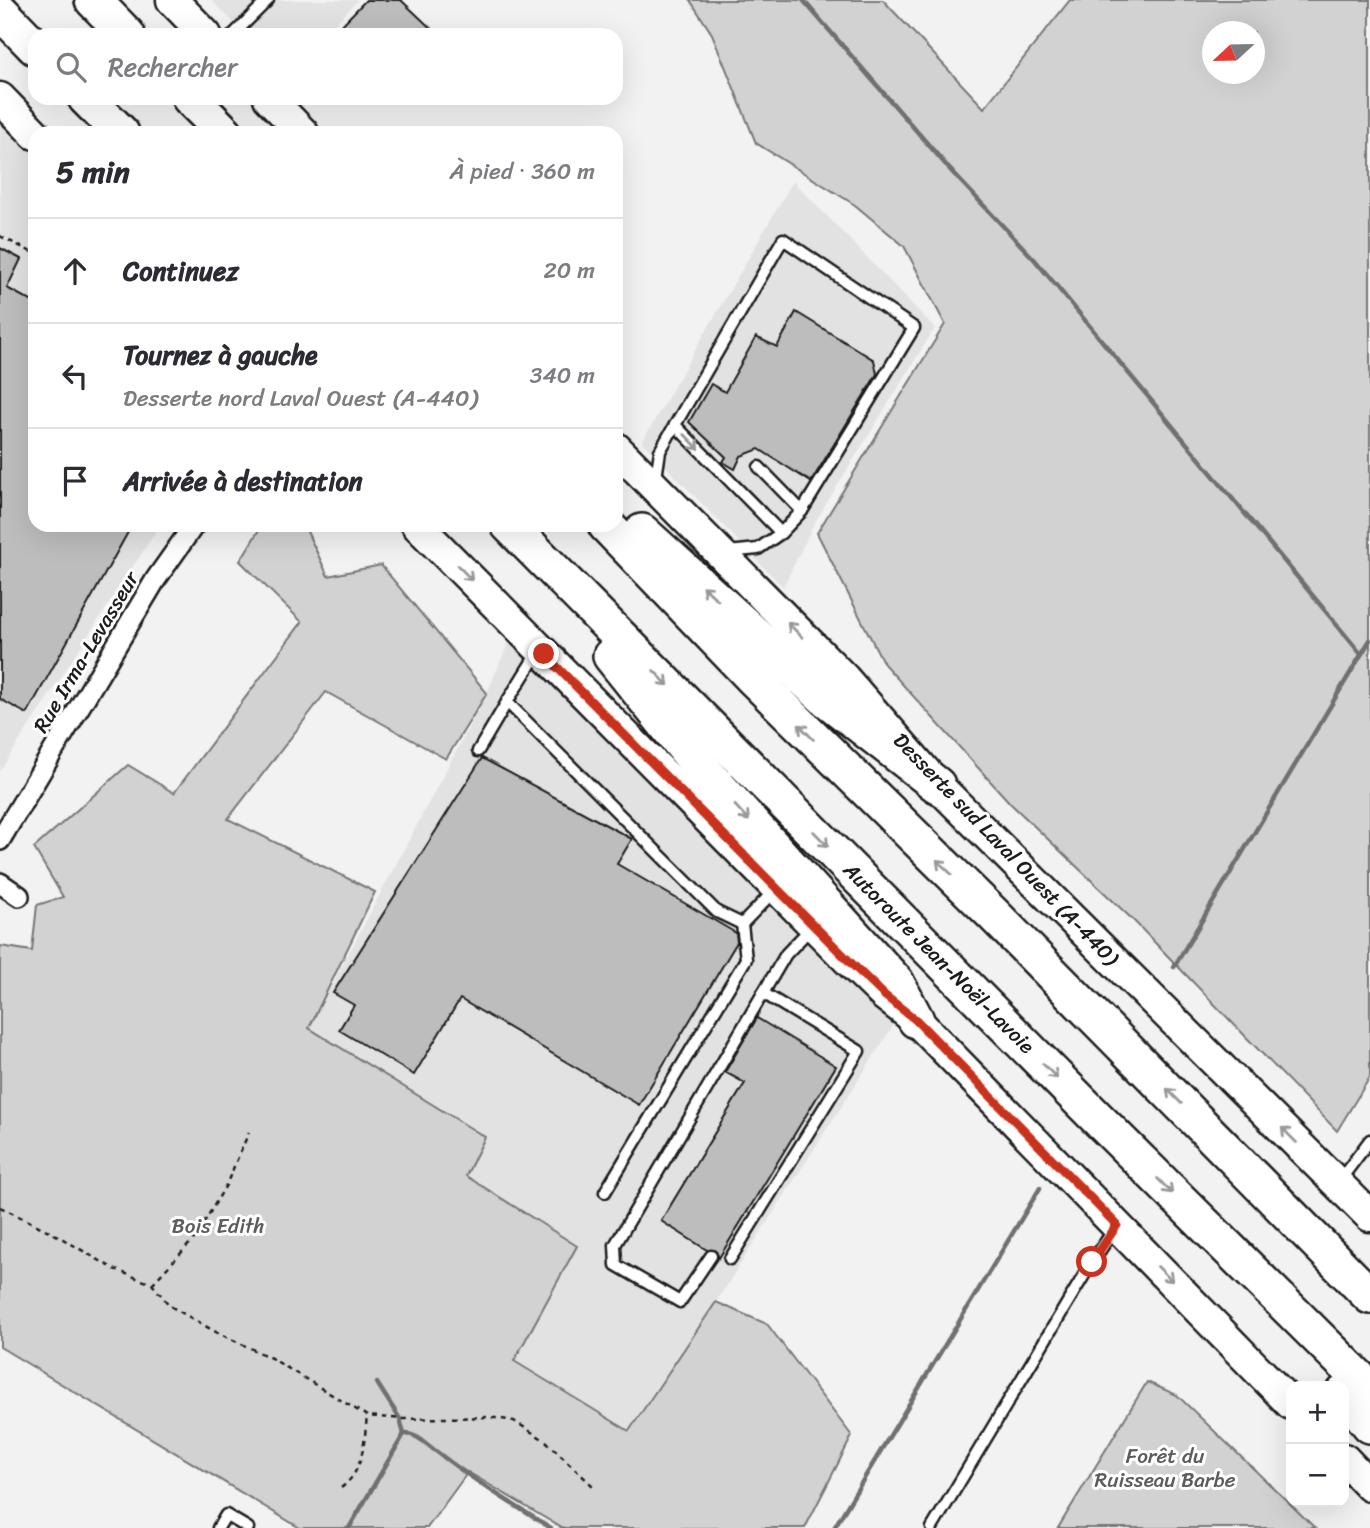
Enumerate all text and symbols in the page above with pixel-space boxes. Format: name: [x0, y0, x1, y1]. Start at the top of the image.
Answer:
north arrow: [1202, 21, 1265, 84]
search box: [28, 28, 623, 105]
text: Rechercher: [108, 44, 238, 90]
icon: search: [52, 48, 90, 86]
text: 5 min: [56, 145, 130, 199]
text: À pied · 360 m: [450, 151, 595, 192]
text: Continuez: [123, 248, 239, 294]
text: 20 m: [544, 250, 595, 291]
icon: ahead: [56, 252, 94, 290]
text: Tournez à gauche: [123, 332, 318, 378]
text: 340 m: [530, 355, 595, 396]
icon: left: [56, 357, 94, 395]
text: Desserte nord Laval Ouest (A-440): [123, 378, 478, 419]
one-way arrow: [684, 433, 701, 450]
text: Arrivée à destination: [123, 458, 363, 504]
icon: arrive: [56, 462, 94, 500]
street label: Rue Irma-Levasseur: [22, 562, 150, 741]
one-way arrow: [456, 565, 473, 582]
one-way arrow: [701, 585, 719, 601]
one-way arrow: [787, 622, 804, 639]
route end: [528, 638, 559, 669]
one-way arrow: [652, 669, 669, 686]
street label: Desserte sud Laval Ouest (A-440): [884, 723, 1129, 976]
one-way arrow: [798, 724, 815, 741]
one-way arrow: [734, 803, 750, 821]
one-way arrow: [812, 831, 829, 848]
street label: Autoroute Jean-Noël-Lavoie: [833, 852, 1044, 1063]
one-way arrow: [935, 858, 952, 875]
one-way arrow: [1042, 1062, 1059, 1079]
one-way arrow: [1165, 1088, 1182, 1105]
one-way arrow: [1281, 1127, 1298, 1144]
one-way arrow: [1156, 1177, 1173, 1194]
park label: Bois Edith: [172, 1207, 264, 1245]
route start: [1076, 1246, 1107, 1277]
one-way arrow: [1157, 1265, 1174, 1282]
map controls: [1286, 1381, 1349, 1507]
button: +: [1286, 1381, 1349, 1444]
park label: Forêt du Ruisseau Barbe: [1095, 1437, 1236, 1499]
button: −: [1286, 1444, 1349, 1507]

